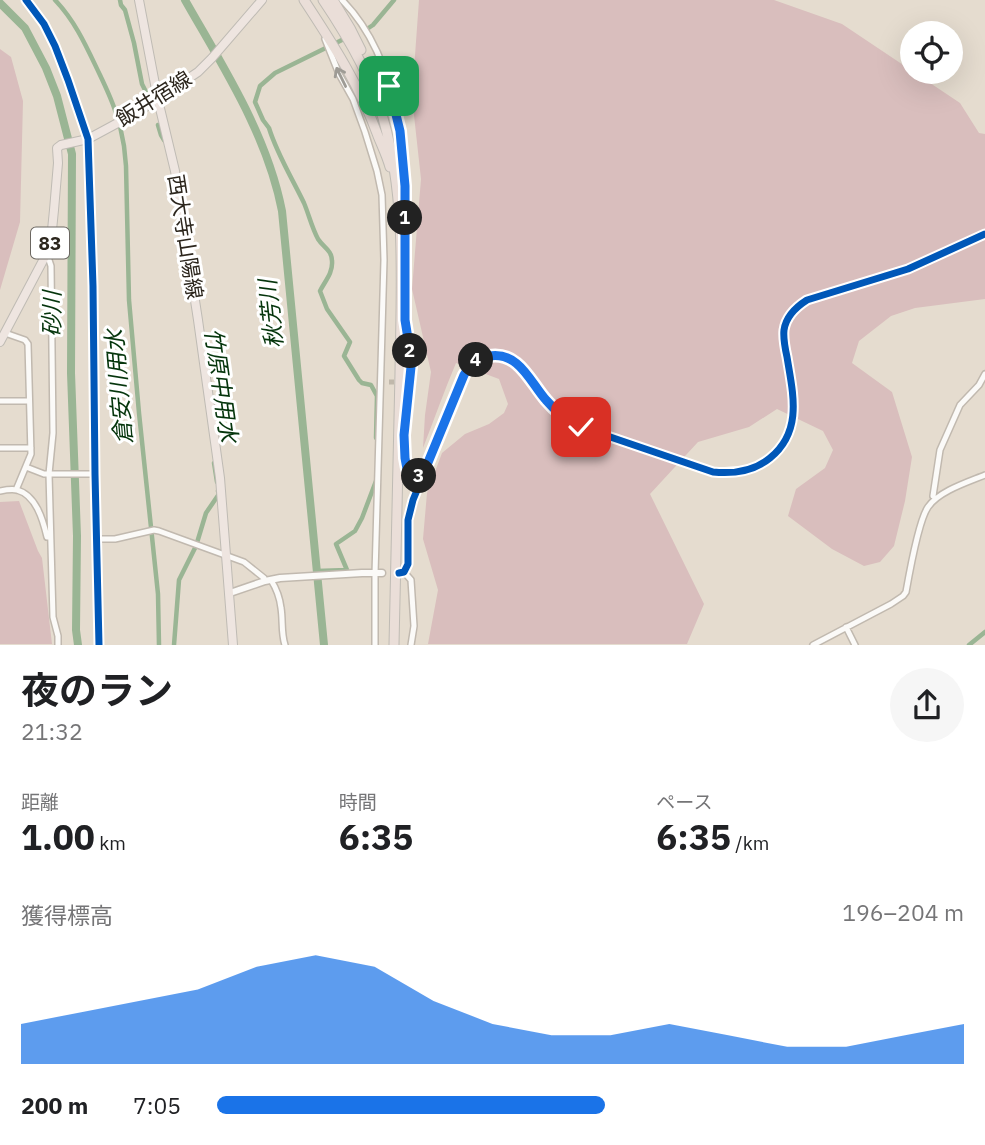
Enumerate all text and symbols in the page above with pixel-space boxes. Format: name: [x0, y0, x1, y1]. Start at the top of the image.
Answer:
map controls: [900, 21, 963, 84]
button: locate: [900, 21, 963, 84]
pin: [359, 56, 419, 116]
street label: 飯井宿線: [110, 64, 197, 132]
one-way arrow: [334, 67, 347, 88]
icon: arrive: [370, 67, 408, 105]
street label: 西大寺山陽線: [162, 172, 210, 301]
pin: 1: [388, 200, 422, 235]
text: 1: [399, 205, 410, 229]
road number: 83: [31, 228, 69, 258]
water label: 秋芳川: [251, 275, 289, 350]
water label: 砂川: [36, 288, 66, 337]
water label: 倉安川用水: [98, 326, 138, 446]
water label: 竹原中用水: [199, 326, 245, 447]
pin: 2: [392, 334, 428, 368]
text: 2: [404, 338, 415, 362]
pin: 4: [458, 342, 494, 378]
text: 4: [470, 347, 481, 371]
pin: [551, 397, 611, 457]
icon: check: [562, 408, 600, 446]
pin: 3: [402, 458, 436, 494]
text: 3: [413, 463, 424, 487]
text: 夜のラン: [21, 665, 173, 714]
button: share: [890, 668, 964, 742]
text: 21:32: [21, 716, 83, 746]
text: 距離: [21, 790, 59, 814]
text: 時間: [339, 790, 377, 814]
text: ペース: [656, 790, 712, 814]
text: 1.00: [21, 814, 95, 860]
text: 6:35: [339, 814, 413, 860]
text: 6:35: [656, 814, 731, 860]
text: km: [95, 831, 126, 855]
text: /km: [731, 831, 769, 855]
text: 196–204 m: [842, 897, 964, 927]
text: 獲得標高: [21, 900, 113, 930]
text: 200 m: [21, 1090, 88, 1120]
text: 7:05: [133, 1090, 181, 1120]

